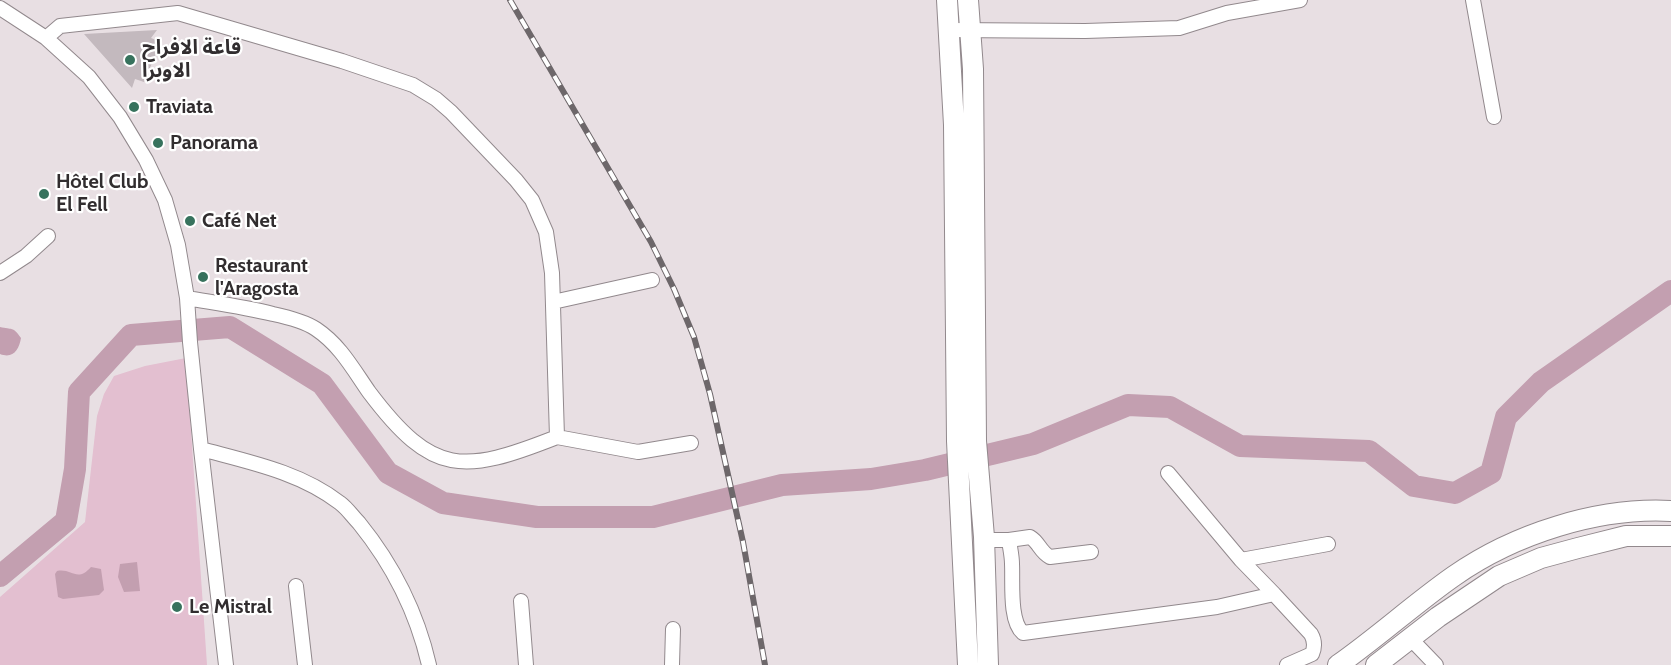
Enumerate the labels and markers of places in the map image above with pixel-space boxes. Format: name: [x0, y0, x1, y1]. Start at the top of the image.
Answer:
place label: قاعة الافراح الاوبرا: [142, 36, 241, 83]
marker: قاعة الافراح الاوبرا: [123, 53, 137, 67]
place label: Traviata: [146, 95, 213, 119]
marker: Traviata: [127, 100, 141, 114]
place label: Panorama: [170, 131, 258, 155]
marker: Panorama: [151, 136, 165, 150]
place label: Hôtel Club El Fell: [56, 170, 148, 217]
marker: Hôtel Club El Fell: [37, 187, 51, 201]
place label: Café Net: [202, 209, 277, 233]
marker: Café Net: [183, 214, 197, 228]
place label: Restaurant l'Aragosta: [215, 254, 308, 301]
marker: Restaurant l'Aragosta: [196, 270, 210, 284]
place label: Le Mistral: [189, 595, 272, 619]
marker: Le Mistral: [170, 600, 184, 614]

